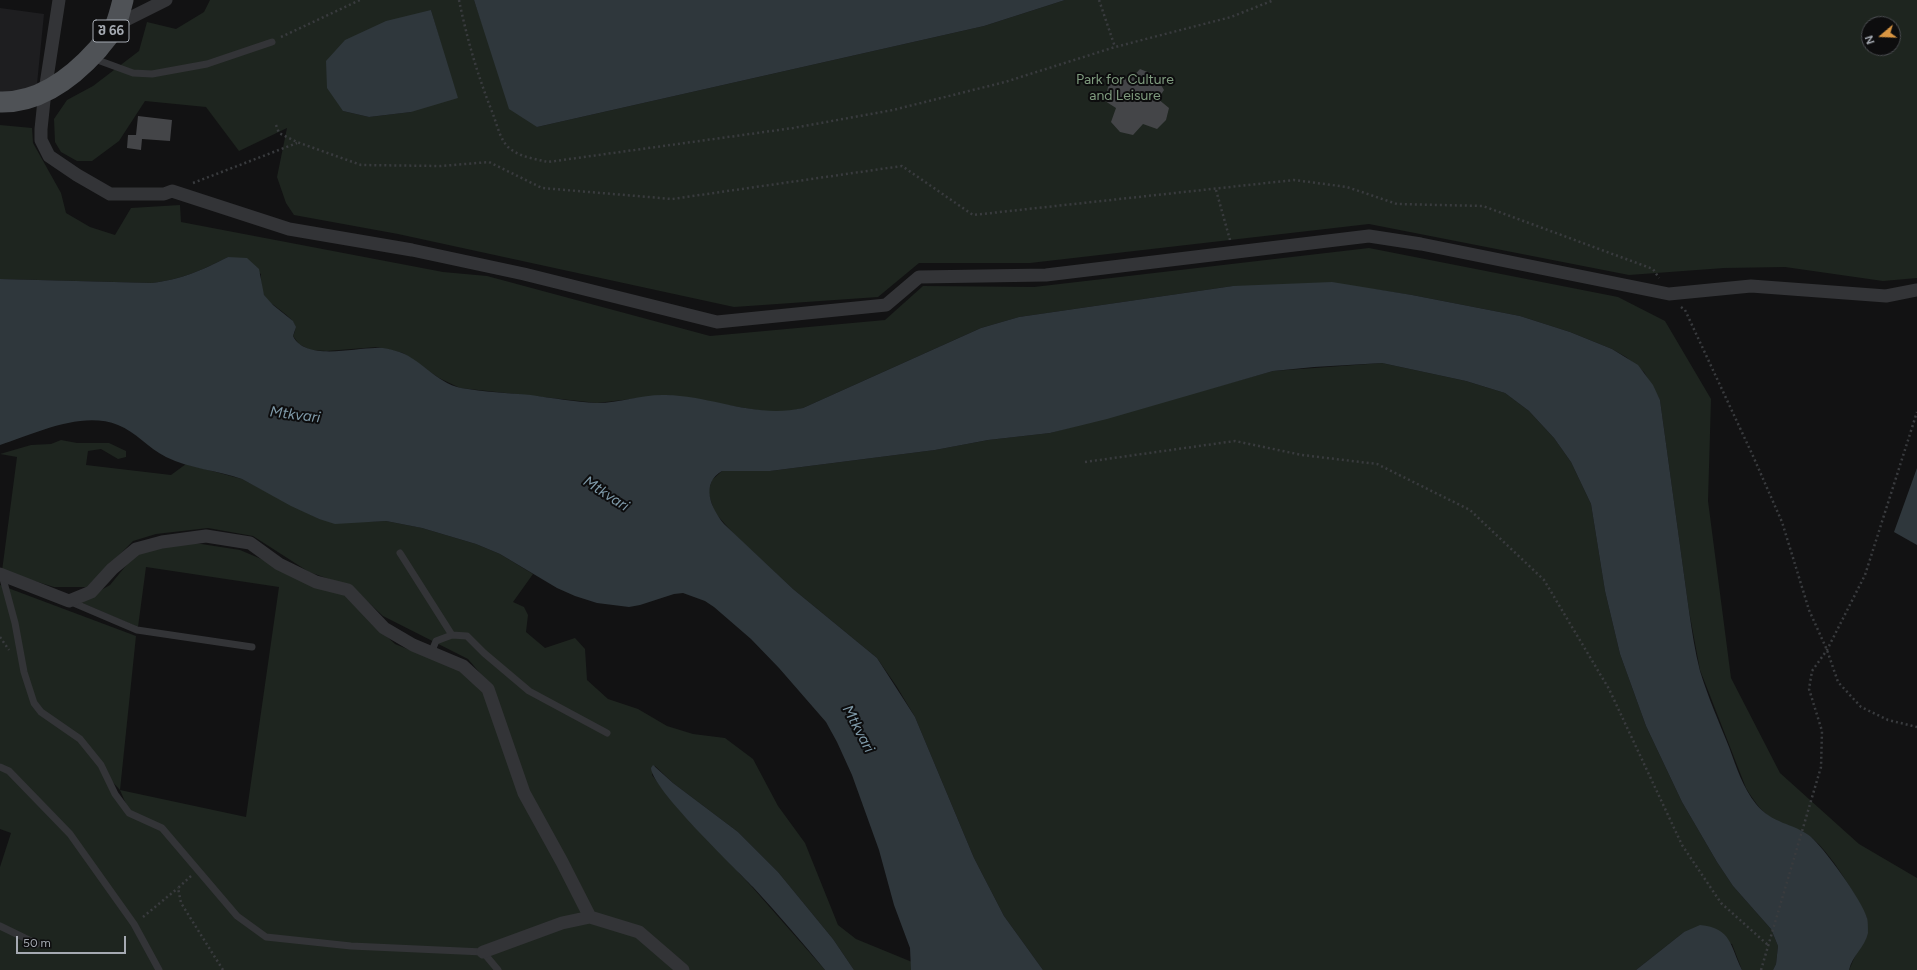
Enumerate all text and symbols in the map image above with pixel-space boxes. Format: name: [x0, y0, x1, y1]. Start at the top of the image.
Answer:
north arrow: [1861, 16, 1901, 56]
road number: შ 66: [93, 20, 129, 42]
text: N: [1863, 34, 1878, 46]
park label: Park for Culture and Leisure: [1076, 72, 1174, 104]
water label: Mtkvari: [269, 403, 321, 427]
water label: Mtkvari: [580, 473, 632, 515]
water label: Mtkvari: [838, 702, 878, 756]
scale bar: [18, 928, 128, 954]
text: 50 m: [23, 936, 51, 950]

